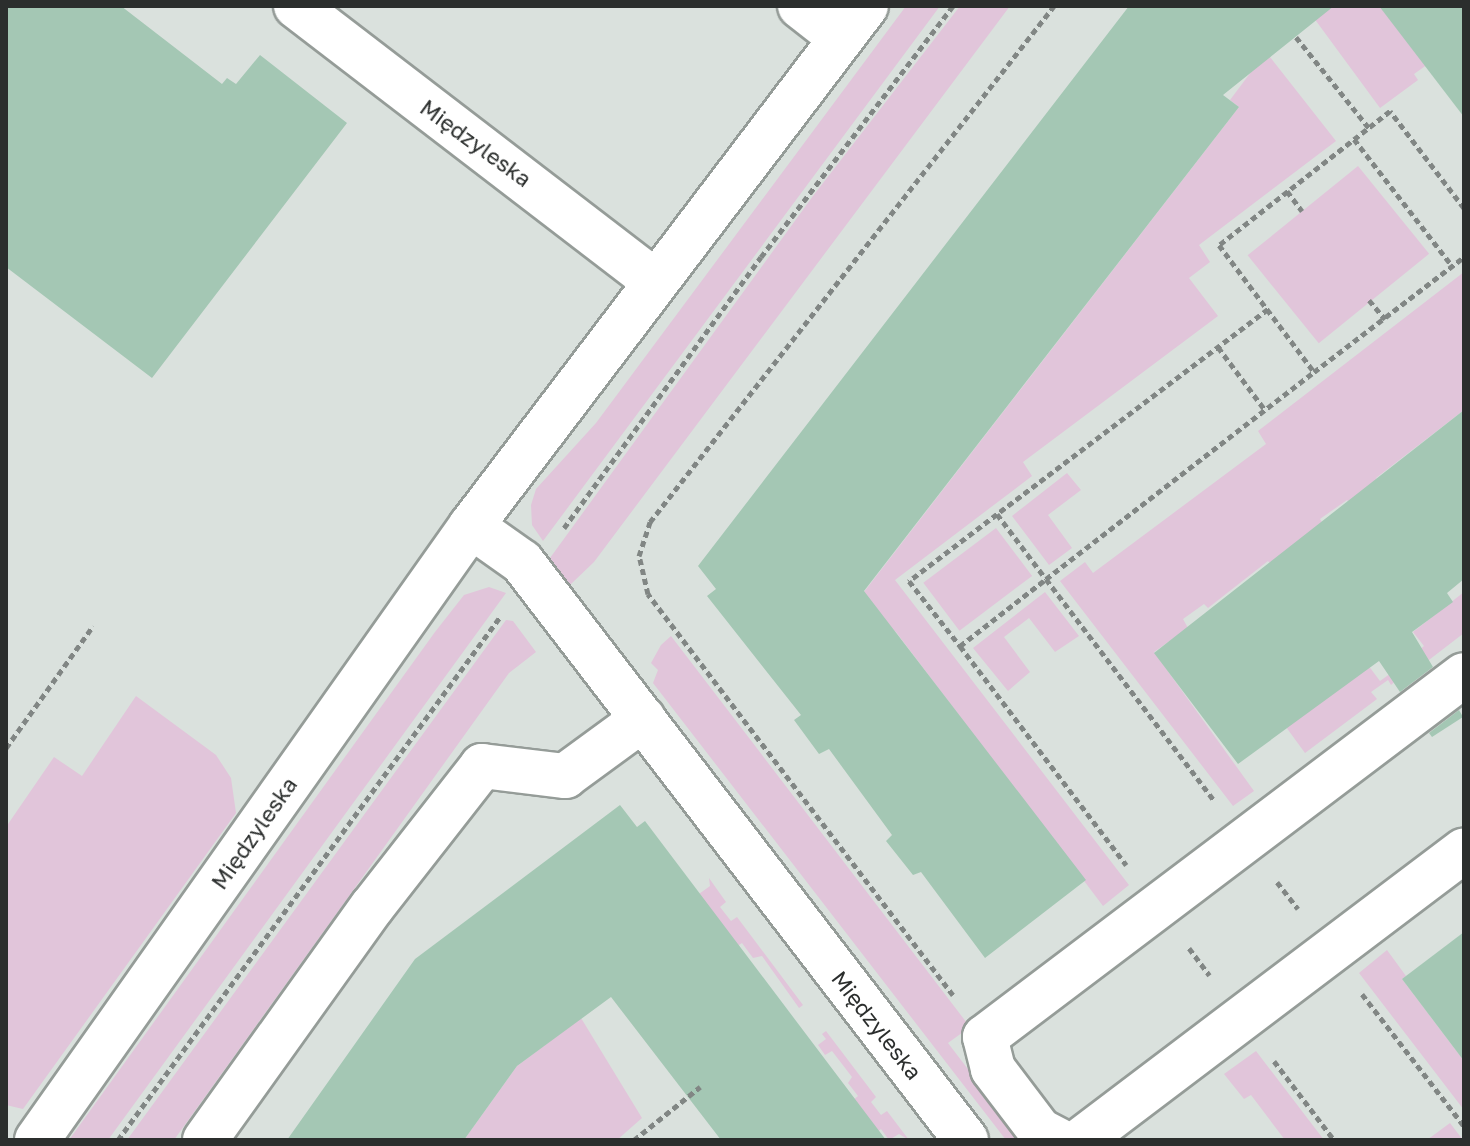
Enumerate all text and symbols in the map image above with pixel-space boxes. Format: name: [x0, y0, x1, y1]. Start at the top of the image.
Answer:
street label: Międzyleska: [415, 94, 537, 192]
street label: Międzyleska: [206, 772, 302, 894]
street label: Międzyleska: [826, 965, 928, 1085]

